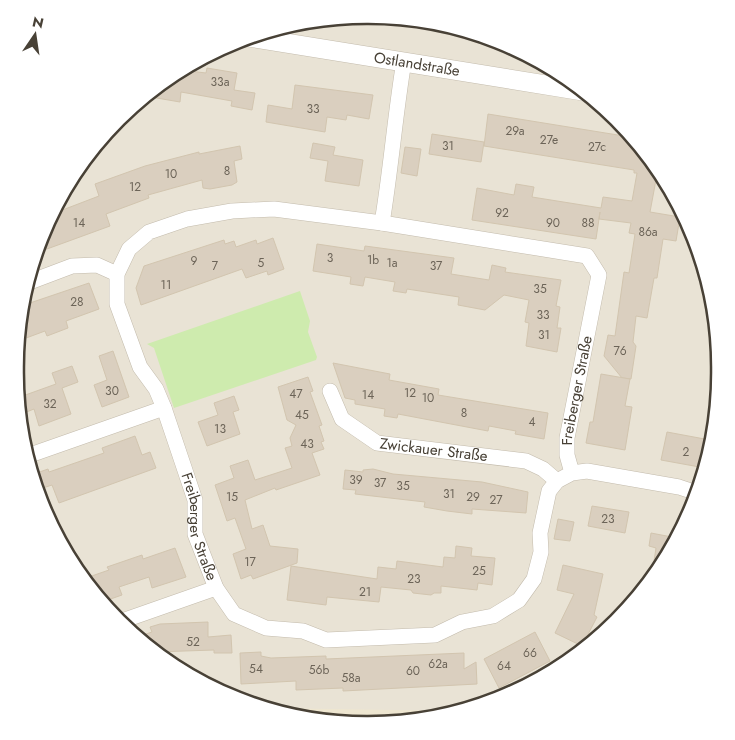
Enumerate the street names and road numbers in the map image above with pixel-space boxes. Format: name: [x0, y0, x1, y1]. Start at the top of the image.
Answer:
street label: Ostlandstraße: [372, 46, 462, 82]
street label: Freiberger Straße: [556, 334, 598, 445]
street label: Zwickauer Straße: [379, 432, 489, 467]
street label: Freiberger Straße: [176, 470, 223, 584]

